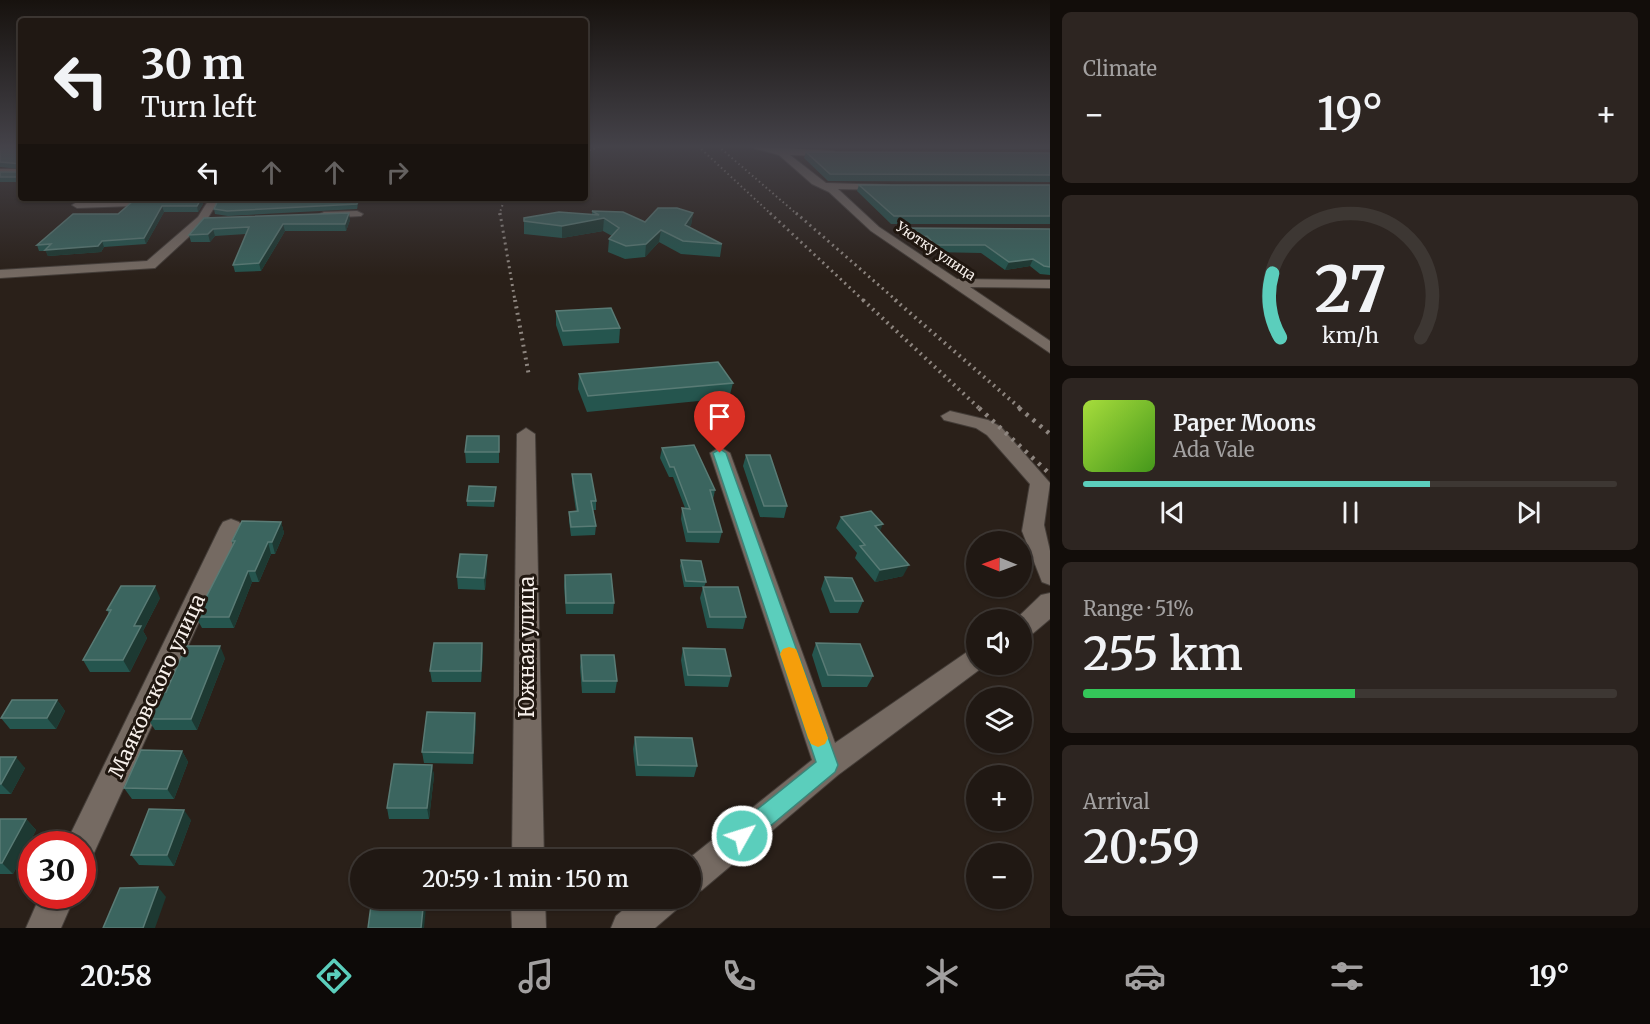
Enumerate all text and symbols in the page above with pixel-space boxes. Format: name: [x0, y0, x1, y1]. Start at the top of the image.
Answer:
text: 30 m: [141, 38, 245, 90]
icon: left: [42, 42, 120, 120]
text: Climate: [1083, 56, 1157, 81]
text: 19°: [1317, 86, 1383, 142]
text: Turn left: [141, 90, 256, 124]
text: −: [1083, 94, 1105, 135]
text: +: [1595, 94, 1617, 135]
icon: left: [192, 156, 225, 189]
icon: ahead: [255, 156, 288, 189]
icon: ahead: [318, 156, 351, 189]
icon: right: [381, 156, 414, 189]
street label: Уютку улица: [892, 217, 980, 285]
text: 27: [1314, 251, 1386, 329]
text: km/h: [1322, 322, 1378, 349]
pin: [694, 391, 745, 453]
icon: arrive: [703, 400, 736, 433]
text: Paper Moons: [1173, 409, 1316, 437]
text: Ada Vale: [1173, 437, 1254, 462]
icon: previous: [1156, 496, 1189, 529]
icon: pause: [1334, 496, 1367, 529]
icon: next: [1512, 496, 1545, 529]
north arrow: [966, 531, 1032, 597]
map controls: [966, 531, 1032, 909]
street label: Южная улица: [514, 576, 539, 718]
street label: Маяковского улица: [103, 590, 210, 782]
text: Range · 51%: [1083, 596, 1194, 621]
button: sound: [966, 609, 1032, 675]
text: 255 km: [1083, 626, 1243, 682]
button: layers: [966, 687, 1032, 753]
button: +: [966, 765, 1032, 831]
text: Arrival: [1083, 789, 1150, 814]
position arrow: [710, 804, 774, 868]
text: 20:59: [1083, 819, 1200, 875]
speed limit sign: 30: [18, 831, 96, 909]
button: −: [966, 843, 1032, 909]
text: 20:59 · 1 min · 150 m: [422, 865, 629, 893]
icon: directions: [313, 955, 355, 997]
icon: music: [515, 955, 557, 997]
icon: phone: [718, 955, 760, 997]
icon: climate: [921, 955, 963, 997]
icon: car: [1124, 955, 1166, 997]
icon: filters: [1326, 955, 1368, 997]
text: 20:58: [80, 959, 152, 993]
text: 19°: [1529, 959, 1570, 993]

